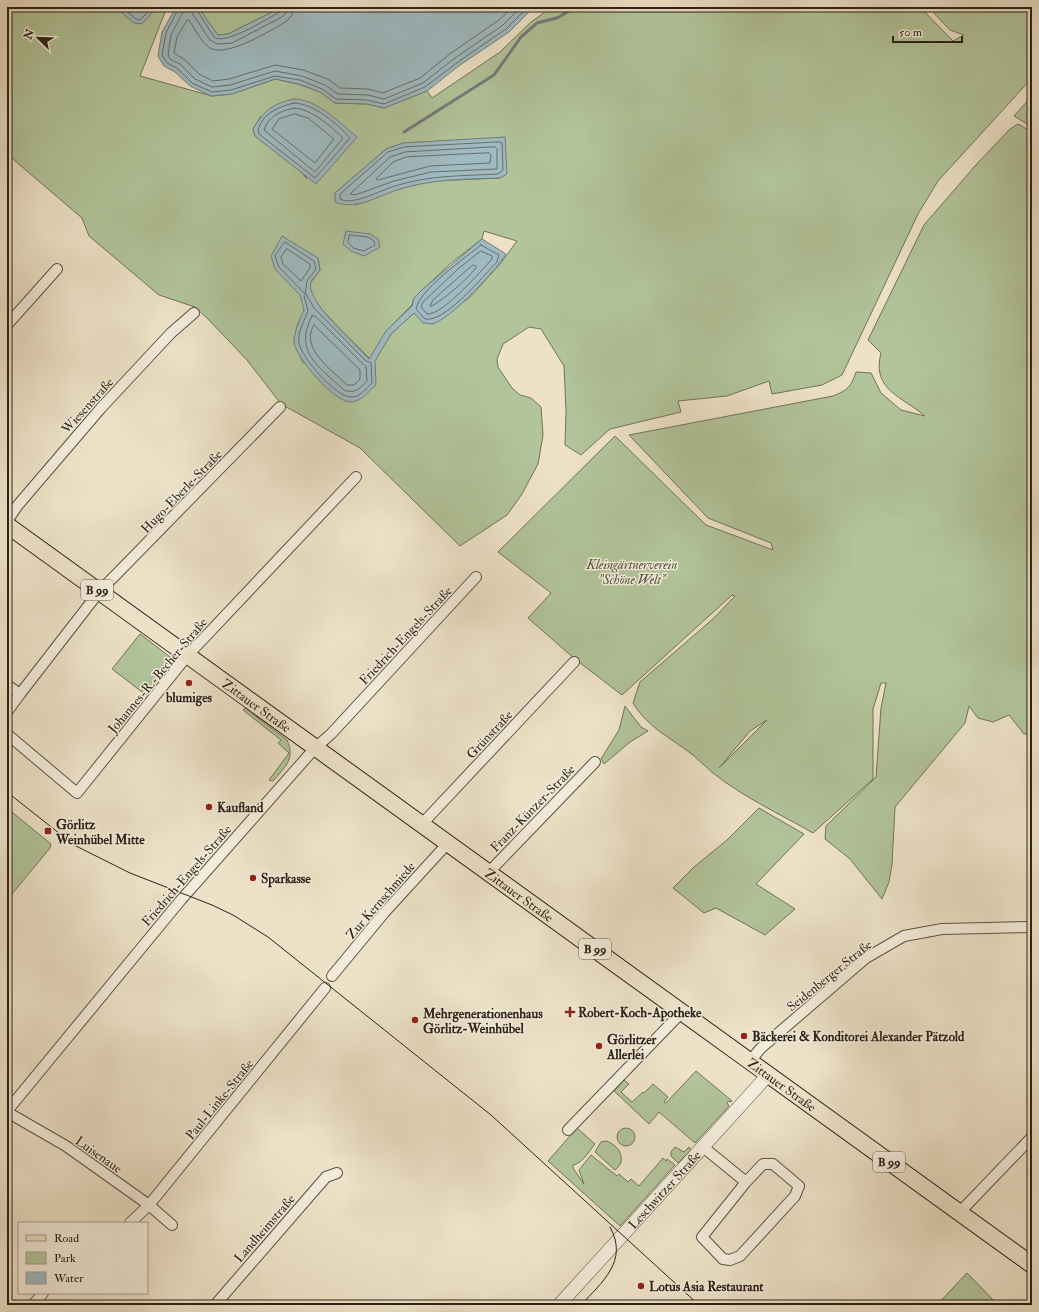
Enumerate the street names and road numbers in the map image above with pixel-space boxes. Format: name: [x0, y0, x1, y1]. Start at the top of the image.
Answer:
street label: Wiesenstraße: [58, 374, 117, 438]
street label: Hugo-Eberle-Straße: [138, 446, 226, 537]
road number: B 99: [81, 580, 113, 600]
street label: Friedrich-Engels-Straße: [356, 583, 456, 688]
street label: Johannes-R.-Becher-Straße: [104, 614, 211, 737]
street label: Zittauer Straße: [219, 676, 294, 737]
street label: Grünstraße: [463, 707, 517, 762]
street label: Franz-Künzer-Straße: [487, 761, 579, 856]
street label: Friedrich-Engels-Straße: [138, 821, 235, 930]
street label: Zur Kernschmiede: [343, 858, 419, 943]
street label: Zittauer Straße: [481, 866, 557, 926]
street label: Seidenberger Straße: [784, 936, 876, 1015]
road number: B 99: [579, 939, 611, 959]
street label: Zittauer Straße: [744, 1055, 819, 1116]
street label: Paul-Linke-Straße: [182, 1056, 257, 1143]
street label: Luisenaue: [72, 1133, 125, 1177]
street label: Leschwitzer Straße: [625, 1147, 705, 1233]
road number: B 99: [873, 1152, 905, 1172]
street label: Landheimstraße: [231, 1191, 299, 1266]

